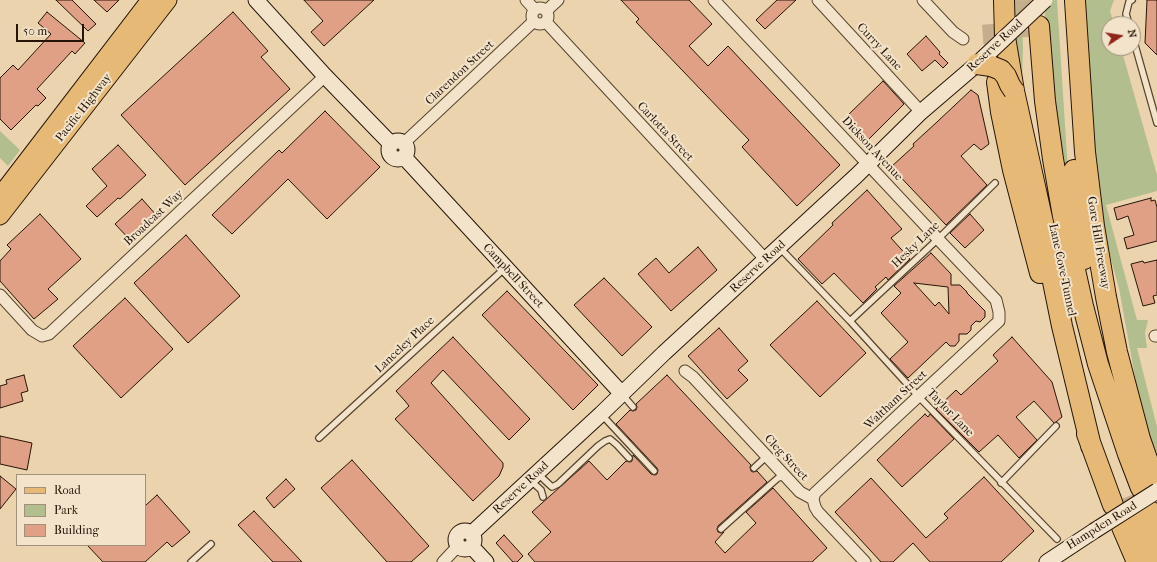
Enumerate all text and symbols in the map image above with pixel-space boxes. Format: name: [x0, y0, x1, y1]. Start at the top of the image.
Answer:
scale bar: [18, 16, 86, 42]
north arrow: [1101, 16, 1141, 56]
street label: Reserve Road: [964, 17, 1026, 75]
street label: Curry Lane: [853, 20, 905, 74]
text: 50 m: [23, 24, 47, 38]
text: N: [1125, 28, 1139, 39]
street label: Clarendon Street: [423, 38, 497, 108]
street label: Pacific Highway: [53, 71, 115, 145]
street label: Carlotta Street: [634, 99, 696, 165]
street label: Dickson Avenue: [839, 114, 905, 184]
street label: Broadcast Way: [121, 187, 187, 249]
street label: Gore Hill Freeway: [1084, 195, 1112, 291]
street label: Hesky Lane: [889, 219, 943, 271]
street label: Lane Cove Tunnel: [1045, 222, 1079, 318]
street label: Reserve Road: [727, 238, 789, 296]
street label: Campbell Street: [479, 241, 547, 311]
street label: Lanceley Place: [372, 314, 438, 376]
street label: Waltham Street: [862, 367, 930, 433]
street label: Taylor Lane: [924, 386, 976, 440]
street label: Cleg Street: [761, 432, 811, 484]
street label: Reserve Road: [490, 459, 552, 517]
legend: [16, 474, 146, 546]
text: Road: [54, 483, 81, 497]
street label: Hampden Road: [1064, 499, 1140, 553]
text: Park: [54, 503, 78, 517]
text: Building: [54, 523, 99, 537]

